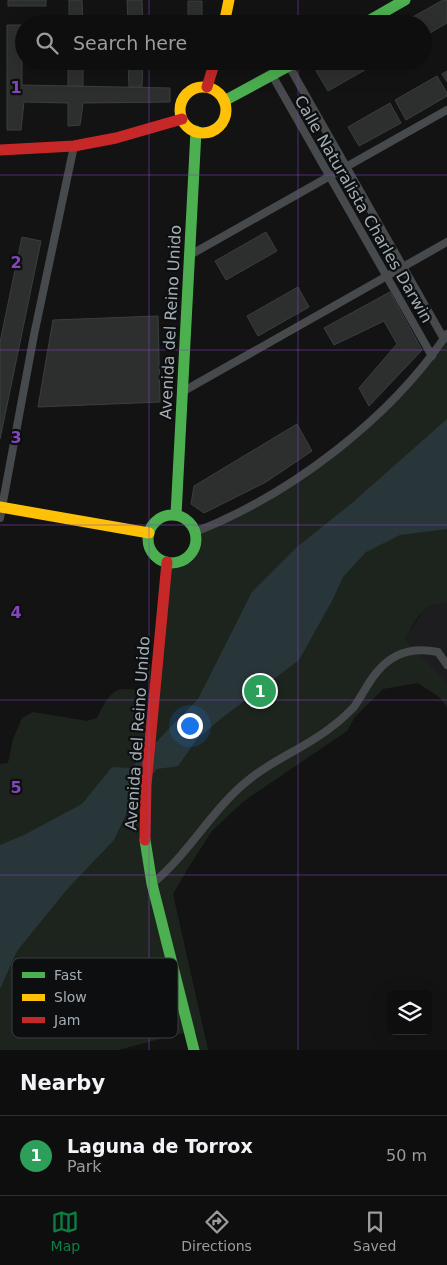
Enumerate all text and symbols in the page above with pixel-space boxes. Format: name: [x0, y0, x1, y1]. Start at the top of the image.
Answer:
search box: [15, 15, 432, 70]
icon: search: [33, 29, 61, 57]
text: Search here: [73, 32, 187, 54]
text: 1: [10, 78, 22, 97]
street label: Calle Naturalista Charles Darwin: [290, 92, 437, 326]
street label: Avenida del Reino Unido: [156, 224, 185, 420]
text: 2: [10, 253, 22, 272]
text: 3: [10, 428, 22, 447]
text: 4: [10, 603, 22, 622]
street label: Avenida del Reino Unido: [121, 635, 154, 831]
pin: 1: [244, 672, 276, 710]
your location: [177, 713, 203, 739]
text: 5: [10, 778, 22, 797]
legend: [12, 958, 178, 1038]
text: Fast: [54, 967, 83, 983]
text: Slow: [54, 989, 87, 1005]
map controls: [387, 990, 432, 1035]
button: layers: [387, 990, 432, 1035]
text: Jam: [53, 1012, 80, 1028]
text: Nearby: [20, 1071, 105, 1095]
text: Laguna de Torrox: [67, 1135, 253, 1157]
text: 1: [30, 1146, 42, 1165]
text: 50 m: [386, 1146, 427, 1165]
text: Park: [67, 1157, 102, 1176]
tab: Map: [51, 1208, 80, 1254]
tab: Directions: [181, 1208, 252, 1254]
tab: Saved: [353, 1208, 396, 1254]

